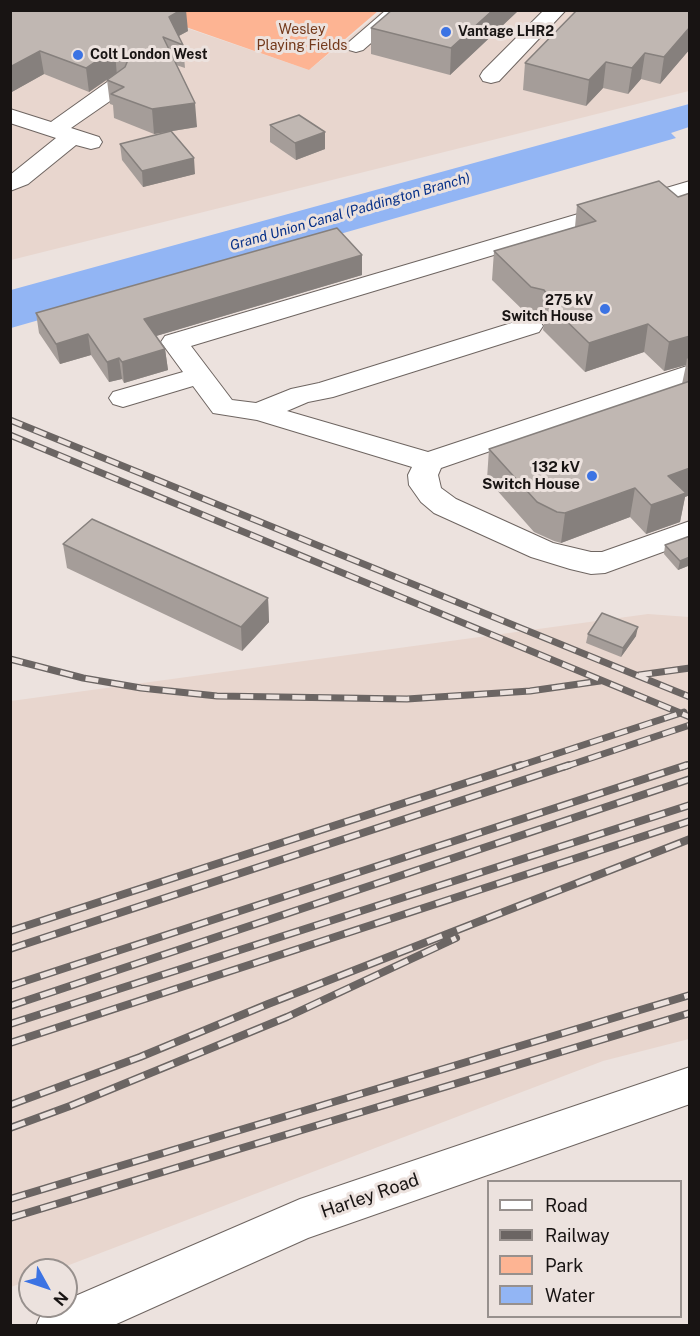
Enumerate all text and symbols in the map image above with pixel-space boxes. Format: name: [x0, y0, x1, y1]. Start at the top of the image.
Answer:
park label: Wesley Playing Fields: [257, 22, 347, 54]
place label: Vantage LHR2: [458, 24, 554, 40]
marker: Vantage LHR2: [439, 25, 453, 39]
place label: Colt London West: [90, 47, 208, 63]
marker: Colt London West: [71, 48, 85, 62]
water label: Grand Union Canal (Paddington Branch): [228, 170, 472, 254]
place label: 275 kV Switch House: [501, 293, 593, 326]
marker: 275 kV Switch House: [598, 302, 612, 316]
place label: 132 kV Switch House: [482, 458, 580, 493]
marker: 132 kV Switch House: [585, 469, 599, 483]
street label: Harley Road: [318, 1169, 422, 1223]
legend: [487, 1180, 682, 1318]
text: Road: [545, 1195, 588, 1216]
text: Railway: [545, 1225, 610, 1246]
text: Park: [545, 1255, 583, 1276]
north arrow: [18, 1258, 78, 1318]
text: Water: [545, 1285, 595, 1306]
text: N: [49, 1288, 72, 1310]

